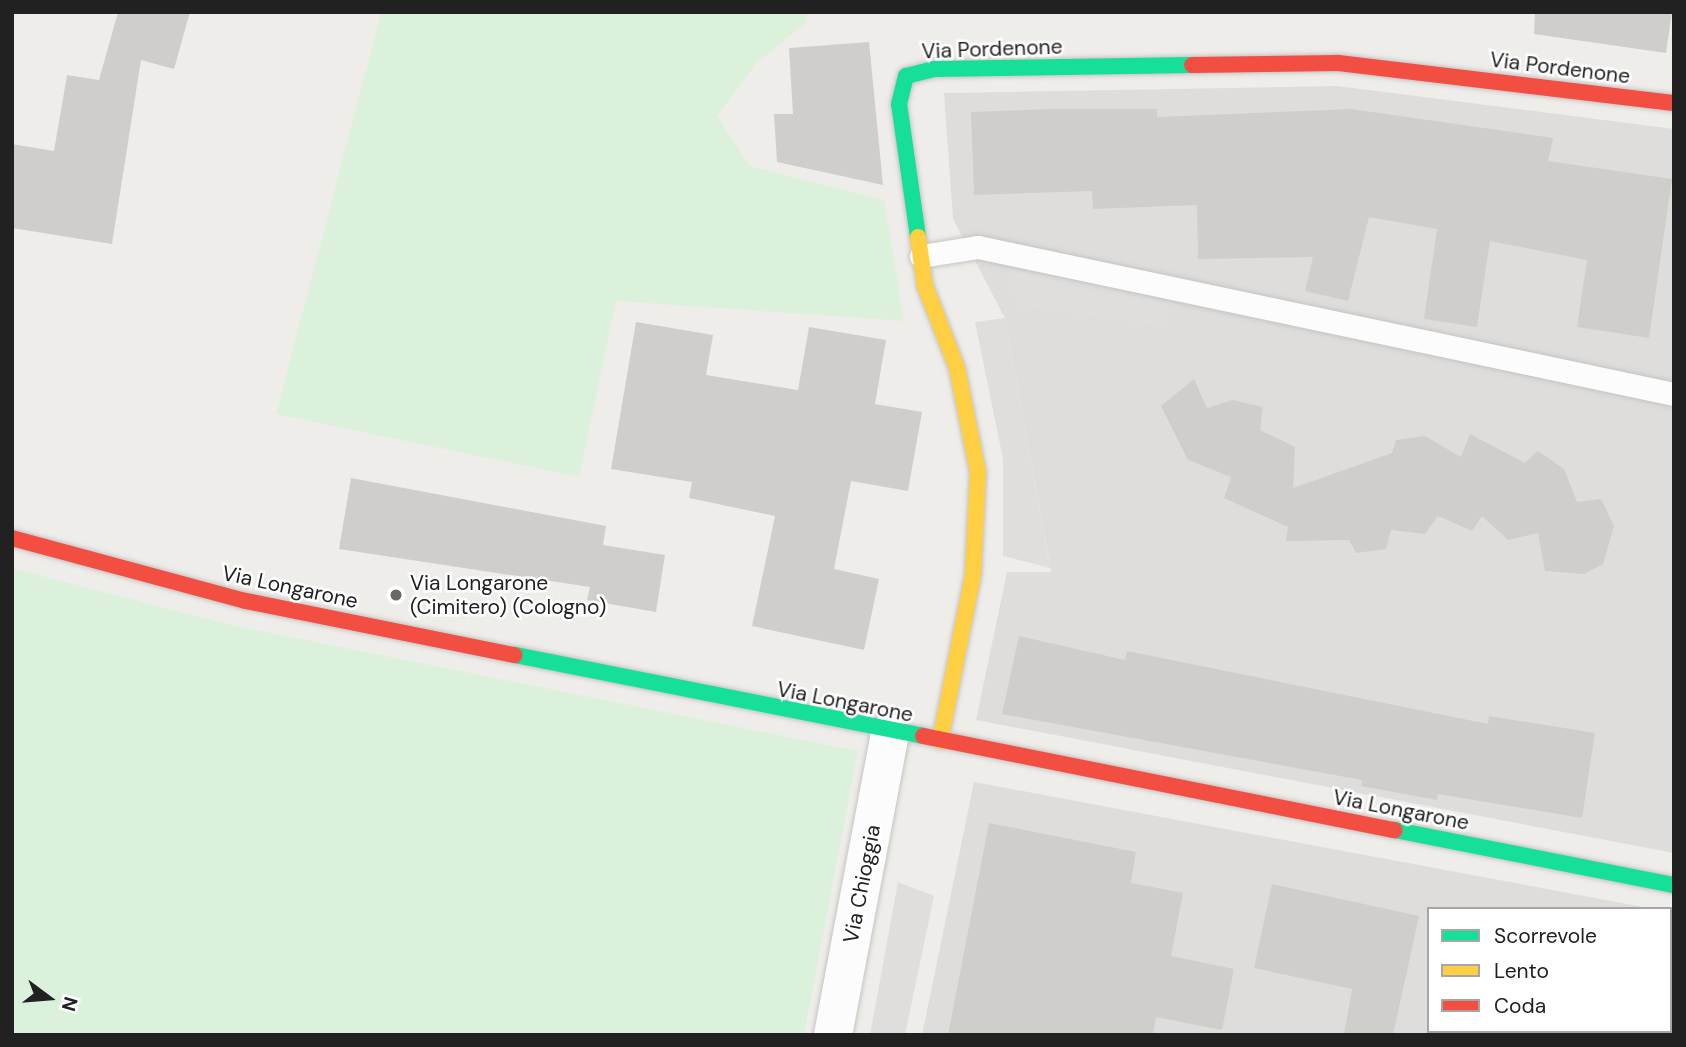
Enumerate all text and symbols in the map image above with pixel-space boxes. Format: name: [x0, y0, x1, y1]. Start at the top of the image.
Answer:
street label: Via Pordenone: [921, 34, 1063, 64]
street label: Via Pordenone: [1488, 47, 1632, 89]
street label: Via Longarone: [220, 560, 360, 614]
place label: Via Longarone (Cimitero) (Cologno): [410, 570, 606, 620]
marker: Via Longarone (Cimitero) (Cologno): [388, 587, 404, 603]
street label: Via Longarone: [775, 676, 915, 728]
street label: Via Longarone: [1331, 784, 1471, 836]
street label: Via Chioggia: [838, 823, 886, 945]
legend: [1427, 907, 1672, 1033]
text: Scorrevole: [1494, 922, 1597, 950]
text: Lento: [1494, 957, 1549, 985]
north arrow: [14, 963, 84, 1033]
text: Coda: [1494, 992, 1546, 1020]
text: N: [56, 994, 84, 1014]

